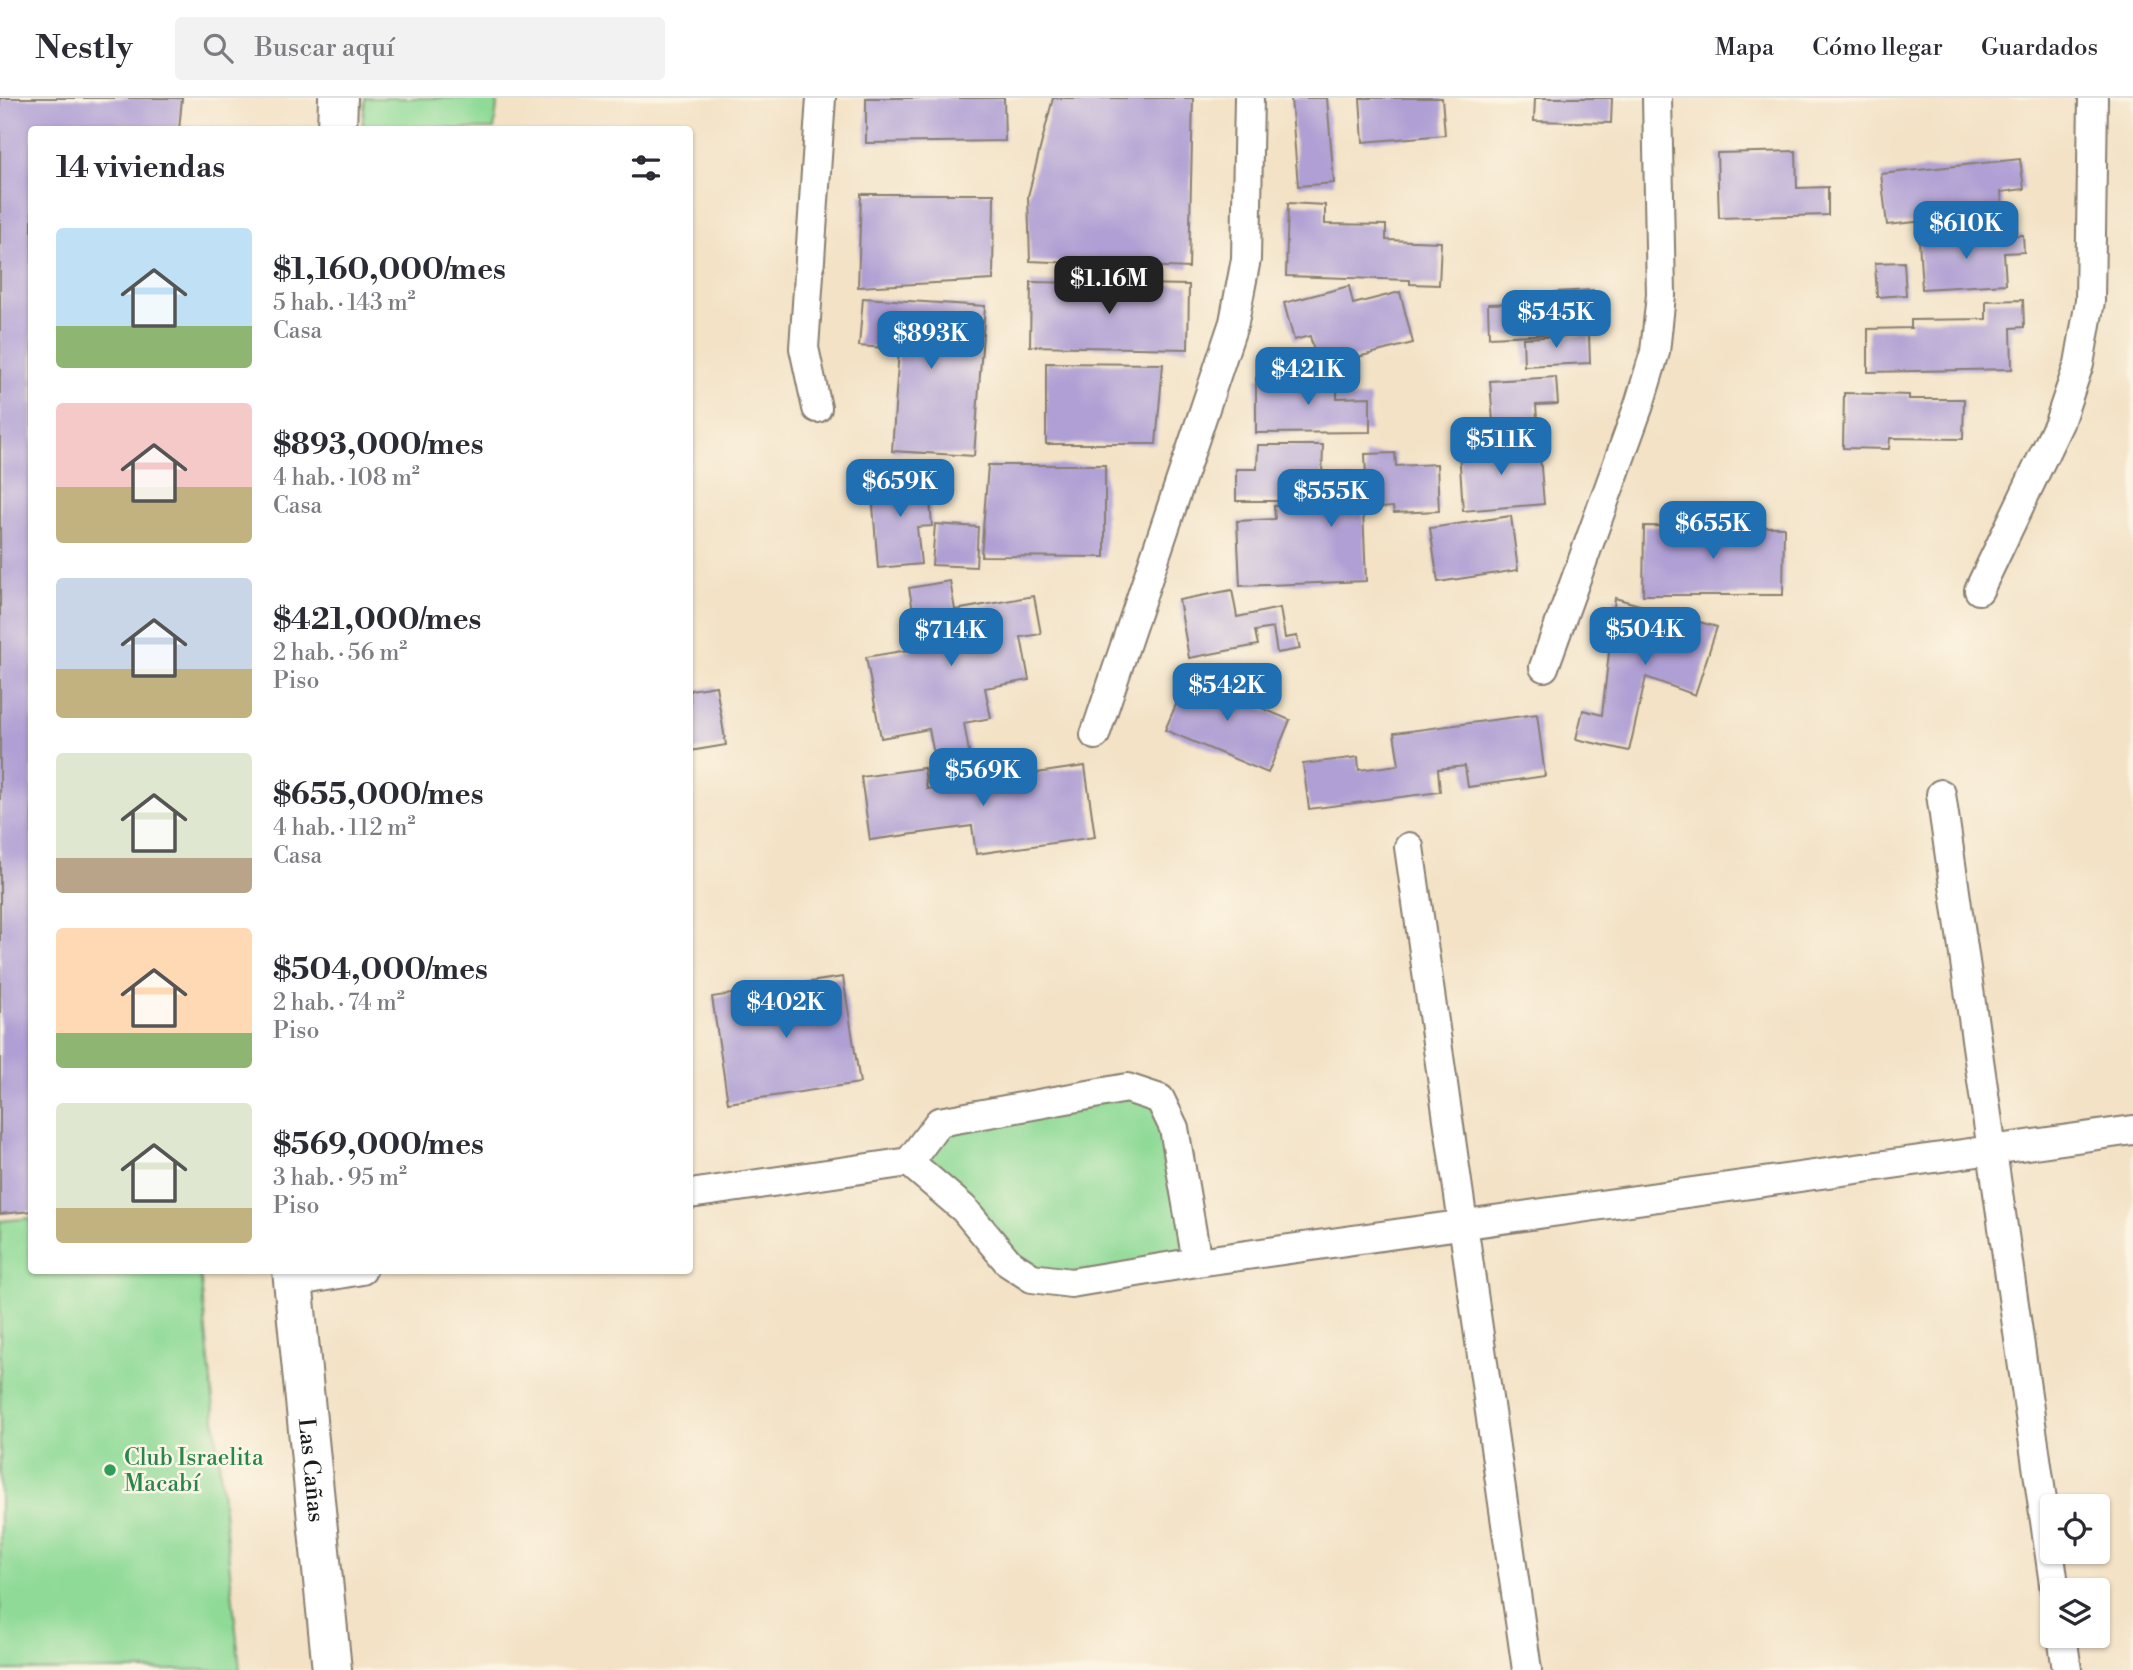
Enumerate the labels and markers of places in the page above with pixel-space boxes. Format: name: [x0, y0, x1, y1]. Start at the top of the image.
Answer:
pin: $610K: [1917, 202, 2015, 261]
pin: $1.16M: [1052, 256, 1166, 316]
pin: $545K: [1507, 290, 1605, 350]
pin: $893K: [882, 312, 980, 371]
pin: $421K: [1259, 348, 1357, 407]
pin: $511K: [1452, 418, 1550, 477]
pin: $659K: [851, 460, 949, 519]
pin: $555K: [1282, 470, 1380, 529]
pin: $655K: [1664, 502, 1762, 561]
pin: $714K: [902, 608, 1000, 668]
pin: $504K: [1596, 608, 1694, 667]
pin: $542K: [1178, 664, 1276, 723]
pin: $569K: [934, 748, 1032, 808]
pin: $402K: [737, 981, 835, 1040]
place label: Club Israelita Macabí: [124, 1444, 264, 1498]
marker: Club Israelita Macabí: [102, 1462, 118, 1478]

